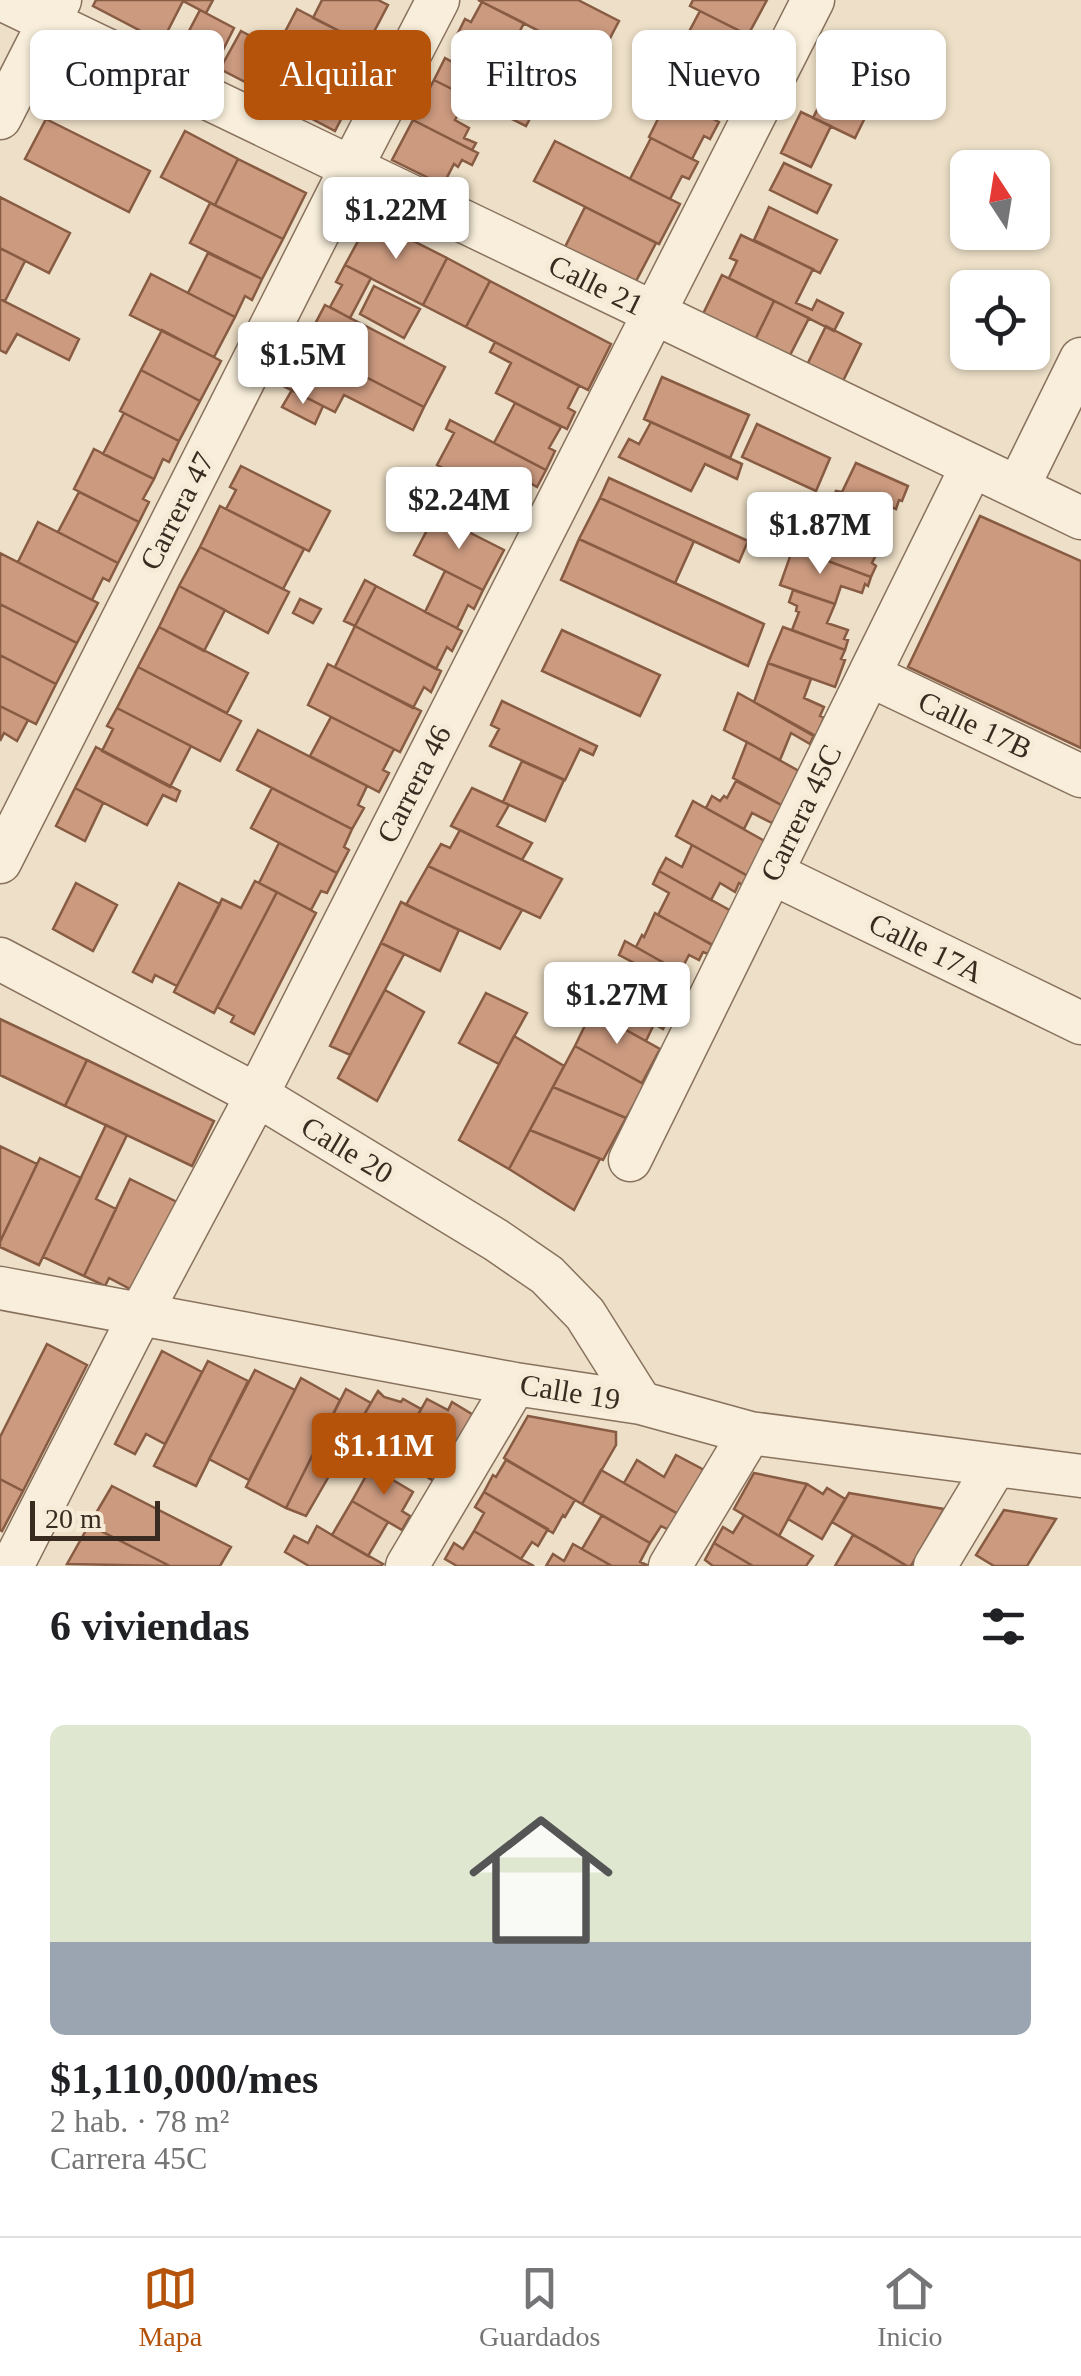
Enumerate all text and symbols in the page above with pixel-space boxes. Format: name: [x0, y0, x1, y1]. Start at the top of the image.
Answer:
chip: Comprar: [30, 30, 224, 120]
chip: Alquilar: [244, 30, 431, 120]
chip: Filtros: [451, 30, 612, 120]
chip: Nuevo: [632, 30, 796, 120]
chip: Piso: [816, 30, 946, 120]
north arrow: [950, 150, 1050, 250]
map controls: [950, 150, 1050, 370]
pin: $1.22M: [315, 177, 477, 262]
text: $1.22M: [345, 191, 447, 227]
street label: Calle 21: [544, 248, 649, 321]
button: locate: [950, 270, 1050, 370]
pin: $1.5M: [233, 322, 373, 407]
text: $1.5M: [260, 336, 346, 372]
street label: Carrera 47: [133, 447, 220, 575]
pin: $2.24M: [378, 467, 540, 552]
text: $2.24M: [408, 481, 510, 517]
pin: $1.87M: [739, 492, 901, 577]
text: $1.87M: [769, 506, 871, 542]
street label: Calle 17B: [913, 684, 1037, 765]
street label: Carrera 46: [370, 720, 457, 848]
street label: Carrera 45C: [753, 739, 848, 886]
street label: Calle 17A: [864, 906, 989, 989]
pin: $1.27M: [536, 962, 698, 1047]
text: $1.27M: [566, 976, 668, 1012]
street label: Calle 20: [296, 1109, 399, 1190]
street label: Calle 19: [518, 1367, 622, 1416]
pin: $1.11M: [303, 1413, 465, 1498]
text: $1.11M: [334, 1427, 434, 1463]
scale bar: [30, 1496, 160, 1540]
text: 20 m: [45, 1503, 102, 1534]
icon: filters: [976, 1599, 1031, 1654]
text: 6 viviendas: [50, 1603, 250, 1649]
icon: home: [451, 1790, 631, 1970]
text: $1,110,000/mes: [50, 2056, 318, 2102]
text: 2 hab. · 78 m²: [50, 2103, 229, 2139]
text: Carrera 45C: [50, 2140, 207, 2176]
tab: Mapa: [138, 2261, 202, 2353]
tab: Guardados: [479, 2261, 600, 2353]
tab: Inicio: [877, 2261, 943, 2353]

